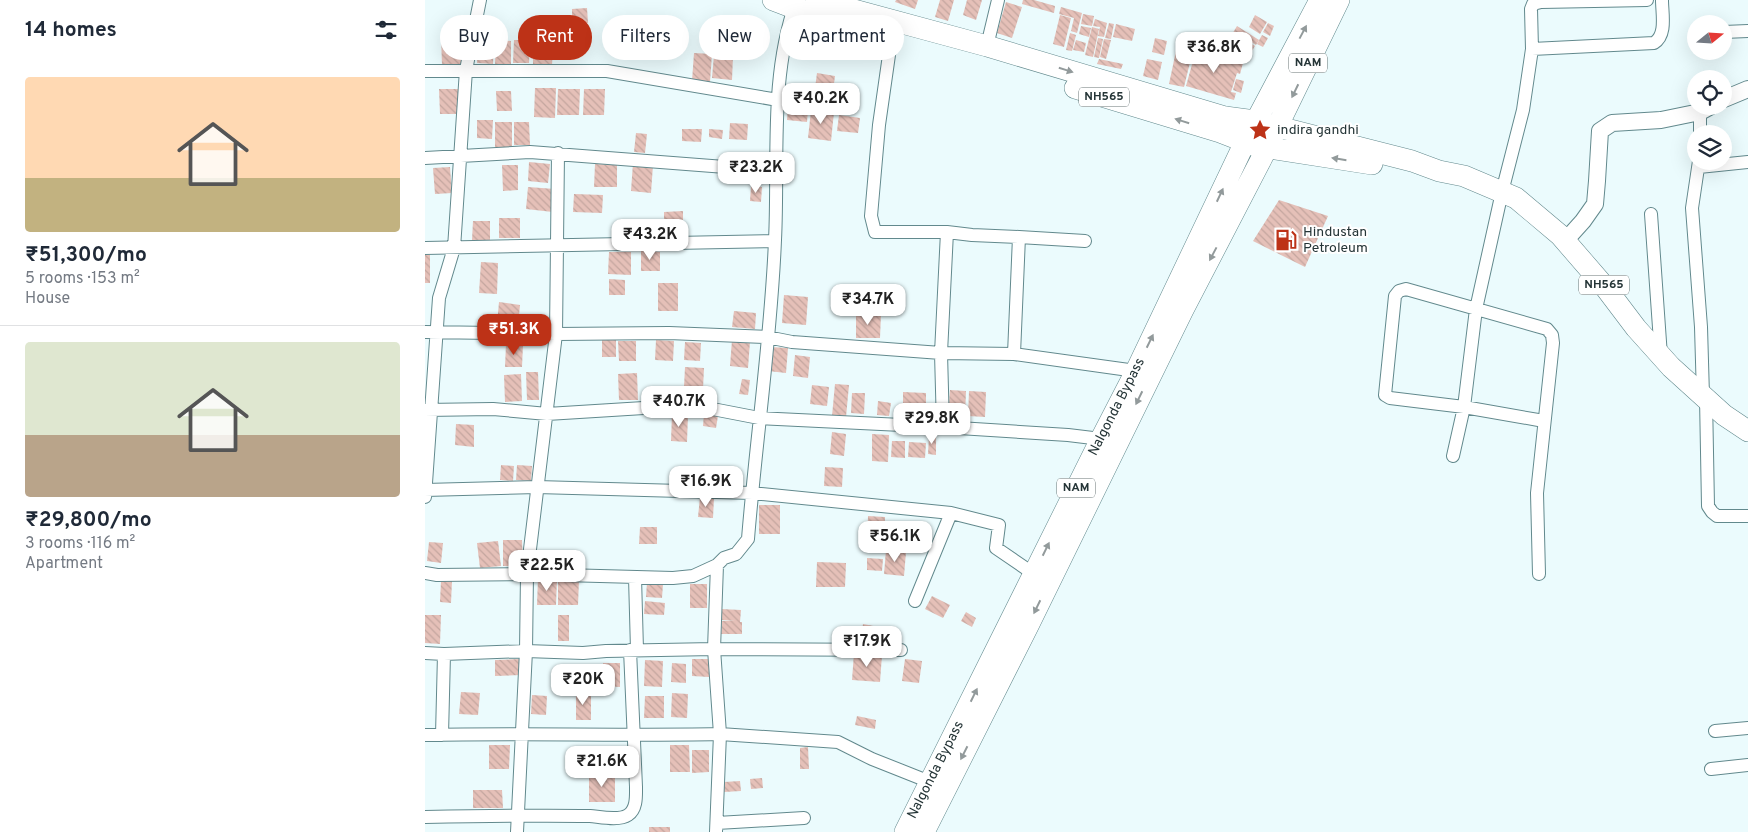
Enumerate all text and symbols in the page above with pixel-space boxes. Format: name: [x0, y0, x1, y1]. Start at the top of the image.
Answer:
chip: Buy: [440, 15, 508, 60]
chip: Rent: [518, 15, 592, 60]
chip: Filters: [602, 15, 689, 60]
chip: New: [699, 15, 770, 60]
chip: Apartment: [780, 15, 904, 60]
north arrow: [1687, 15, 1733, 60]
map controls: [1687, 15, 1732, 170]
icon: filters: [372, 16, 400, 44]
text: 14 homes: [25, 17, 117, 44]
one-way arrow: [1299, 25, 1307, 39]
pin: ₹36.8K: [1173, 32, 1255, 74]
text: ₹36.8K: [1186, 38, 1242, 58]
road number: NAM: [1289, 54, 1327, 72]
one-way arrow: [1059, 67, 1074, 75]
button: locate: [1687, 70, 1732, 115]
pin: ₹40.2K: [780, 82, 862, 125]
one-way arrow: [1290, 84, 1298, 98]
road number: NH565: [1079, 88, 1129, 106]
text: ₹40.2K: [793, 89, 849, 109]
icon: home: [168, 109, 258, 199]
one-way arrow: [1174, 116, 1189, 124]
place icon: indira gandhi: [1247, 117, 1273, 143]
place label: indira gandhi: [1277, 122, 1359, 139]
button: layers: [1687, 125, 1732, 170]
pin: ₹23.2K: [715, 152, 797, 194]
one-way arrow: [1331, 154, 1347, 162]
text: ₹23.2K: [729, 158, 783, 178]
one-way arrow: [1216, 188, 1224, 202]
pin: ₹43.2K: [609, 218, 691, 261]
place label: Hindustan Petroleum: [1303, 224, 1368, 257]
text: ₹43.2K: [622, 225, 678, 245]
fuel station icon: Hindustan Petroleum: [1273, 227, 1299, 253]
text: ₹51,300/mo: [25, 242, 147, 269]
one-way arrow: [1209, 246, 1217, 261]
text: 5 rooms · 153 m²: [25, 269, 140, 289]
road number: NH565: [1579, 276, 1629, 294]
pin: ₹34.7K: [827, 284, 909, 326]
text: House: [25, 289, 70, 309]
text: ₹34.7K: [842, 290, 894, 310]
pin: ₹51.3K: [473, 314, 555, 356]
text: ₹51.3K: [488, 320, 540, 340]
one-way arrow: [1146, 334, 1154, 348]
street label: Nalgonda Bypass: [1085, 355, 1149, 459]
icon: home: [168, 375, 258, 465]
pin: ₹40.7K: [638, 386, 720, 428]
one-way arrow: [1135, 391, 1143, 406]
text: ₹40.7K: [652, 392, 706, 412]
pin: ₹29.8K: [891, 402, 973, 445]
text: ₹29.8K: [904, 409, 960, 429]
pin: ₹16.9K: [665, 466, 747, 508]
text: ₹16.9K: [680, 472, 732, 492]
road number: NAM: [1057, 478, 1095, 498]
text: ₹29,800/mo: [25, 507, 152, 534]
pin: ₹56.1K: [854, 520, 936, 563]
text: ₹56.1K: [869, 527, 921, 547]
text: 3 rooms · 116 m²: [25, 534, 135, 554]
one-way arrow: [1042, 542, 1050, 556]
pin: ₹22.5K: [506, 550, 588, 592]
text: Apartment: [25, 554, 103, 574]
text: ₹22.5K: [519, 556, 575, 576]
one-way arrow: [1033, 600, 1041, 614]
pin: ₹17.9K: [826, 626, 908, 668]
text: ₹17.9K: [843, 632, 891, 652]
pin: ₹20K: [553, 664, 613, 706]
text: ₹20K: [562, 670, 604, 690]
one-way arrow: [970, 687, 978, 702]
street label: Nalgonda Bypass: [904, 718, 968, 822]
one-way arrow: [960, 745, 968, 760]
pin: ₹21.6K: [561, 746, 643, 788]
text: ₹21.6K: [576, 752, 628, 772]

